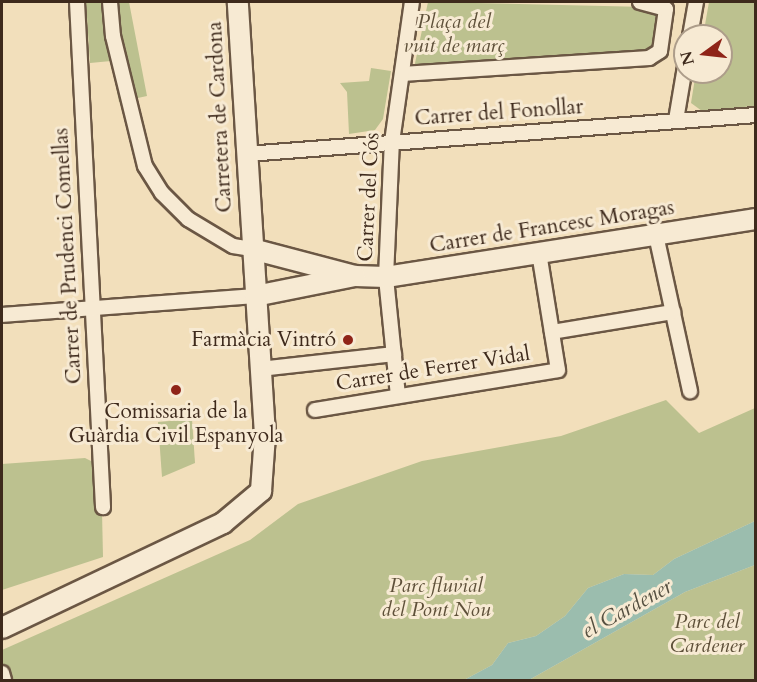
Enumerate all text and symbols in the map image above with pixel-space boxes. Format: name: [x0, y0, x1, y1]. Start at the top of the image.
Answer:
park label: Plaça del vuit de març: [404, 9, 504, 59]
street label: Carretera de Cardona: [202, 21, 238, 213]
north arrow: [673, 24, 733, 84]
text: N: [675, 49, 700, 68]
street label: Carrer del Fonollar: [414, 95, 584, 131]
street label: Carrer de Prudenci Comellas: [49, 127, 87, 385]
street label: Carrer del Cós: [353, 132, 385, 262]
street label: Carrer de Francesc Moragas: [428, 195, 676, 259]
place label: Farmàcia Vintró: [191, 327, 336, 353]
marker: Farmàcia Vintró: [341, 333, 355, 347]
street label: Carrer de Ferrer Vidal: [334, 341, 532, 397]
marker: Comissaria de la Guàrdia Civil Espanyola: [169, 383, 183, 397]
place label: Comissaria de la Guàrdia Civil Espanyola: [68, 399, 284, 449]
park label: Parc fluvial del Pont Nou: [381, 573, 491, 623]
water label: el Cardener: [577, 573, 677, 645]
park label: Parc del Cardener: [670, 609, 744, 659]

